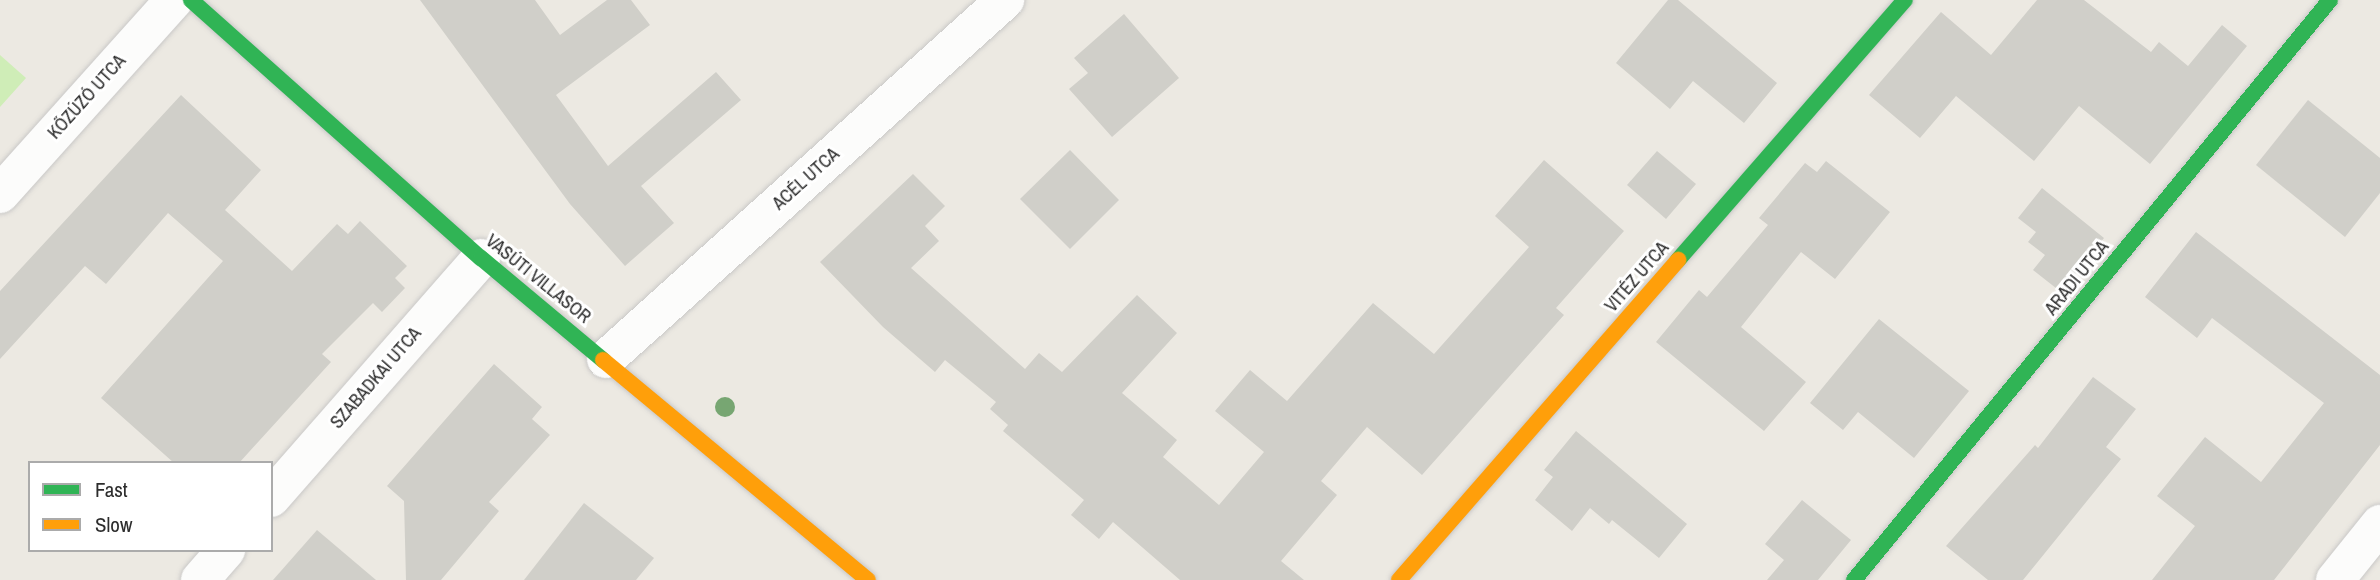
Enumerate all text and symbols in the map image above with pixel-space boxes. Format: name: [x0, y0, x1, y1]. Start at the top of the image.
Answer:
street label: KŐZÚZÓ UTCA: [44, 50, 130, 144]
street label: ACÉL UTCA: [768, 143, 844, 215]
street label: VASÚTI VILLASOR: [481, 230, 595, 328]
street label: ARADI UTCA: [2040, 236, 2114, 320]
street label: VITÉZ UTCA: [1601, 237, 1673, 317]
street label: SZABADKAI UTCA: [326, 323, 426, 433]
legend: [28, 461, 273, 552]
text: Fast: [95, 475, 128, 504]
text: Slow: [95, 510, 132, 539]

